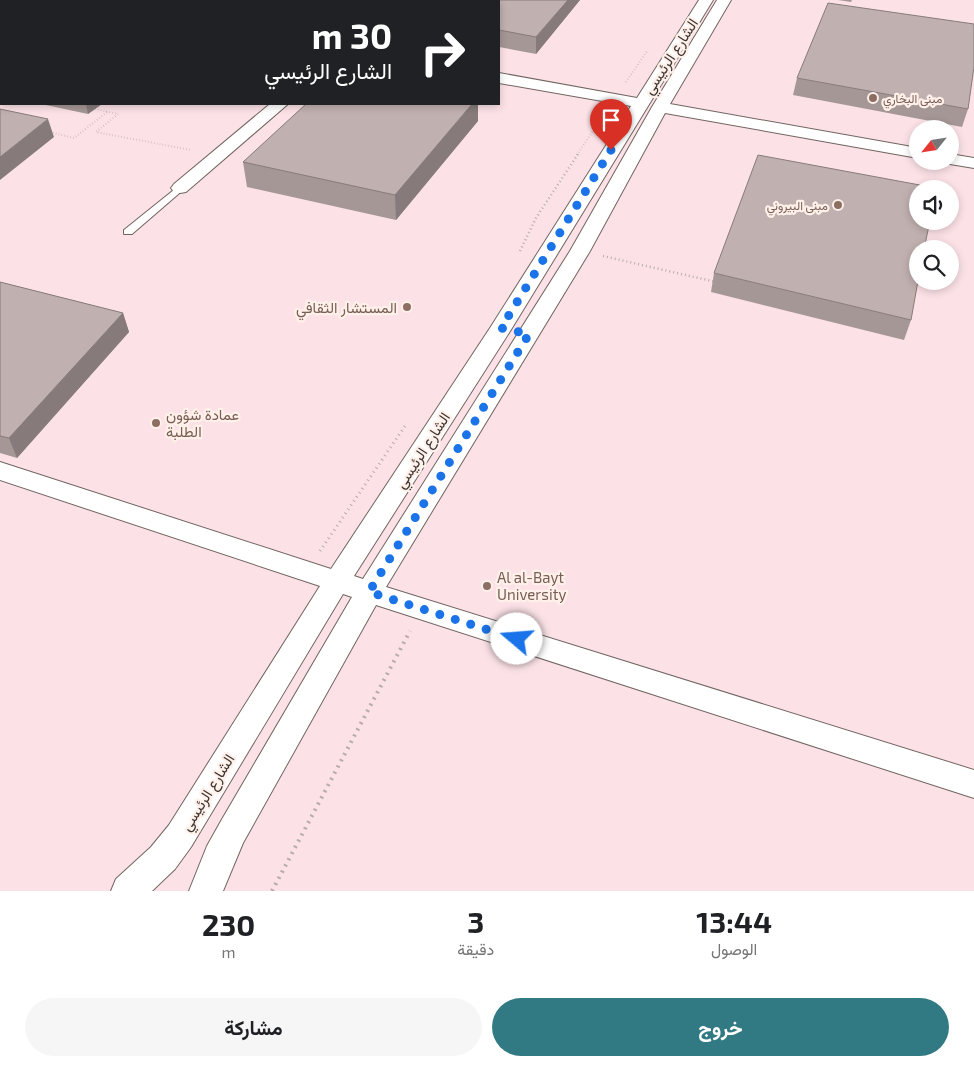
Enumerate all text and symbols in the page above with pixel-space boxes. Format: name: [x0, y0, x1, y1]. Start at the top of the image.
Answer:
text: 30 m: [312, 14, 392, 56]
street label: الشارع الرئيسي: [639, 15, 705, 100]
icon: right: [410, 20, 475, 85]
text: الشارع الرئيسي: [264, 57, 392, 83]
place label: مبنى البخاري: [883, 91, 942, 109]
marker: مبنى البخاري: [867, 92, 879, 104]
pin: [590, 99, 632, 150]
icon: arrive: [597, 106, 625, 134]
north arrow: [909, 120, 959, 170]
map controls: [909, 120, 959, 290]
button: sound: [909, 180, 959, 230]
place label: مبنى البيروني: [767, 198, 828, 216]
marker: مبنى البيروني: [832, 199, 844, 211]
button: search: [909, 240, 959, 290]
place label: المستشار الثقافي: [296, 298, 397, 321]
marker: المستشار الثقافي: [401, 301, 413, 313]
place label: عمادة شؤون الطلبة: [166, 405, 239, 441]
street label: الشارع الرئيسي: [391, 409, 457, 494]
marker: عمادة شؤون الطلبة: [150, 417, 162, 429]
place label: Al al-Bayt University: [497, 568, 566, 603]
marker: Al al-Bayt University: [481, 580, 493, 592]
position arrow: [490, 612, 542, 664]
street label: الشارع الرئيسي: [176, 750, 242, 836]
text: 3: [467, 903, 484, 939]
text: 13:44: [696, 903, 772, 939]
text: 230: [202, 906, 255, 942]
text: دقيقة: [457, 939, 494, 958]
text: الوصول: [711, 939, 757, 958]
text: m: [222, 942, 236, 961]
button: مشاركة: [25, 998, 482, 1056]
button: خروج: [492, 998, 949, 1056]

